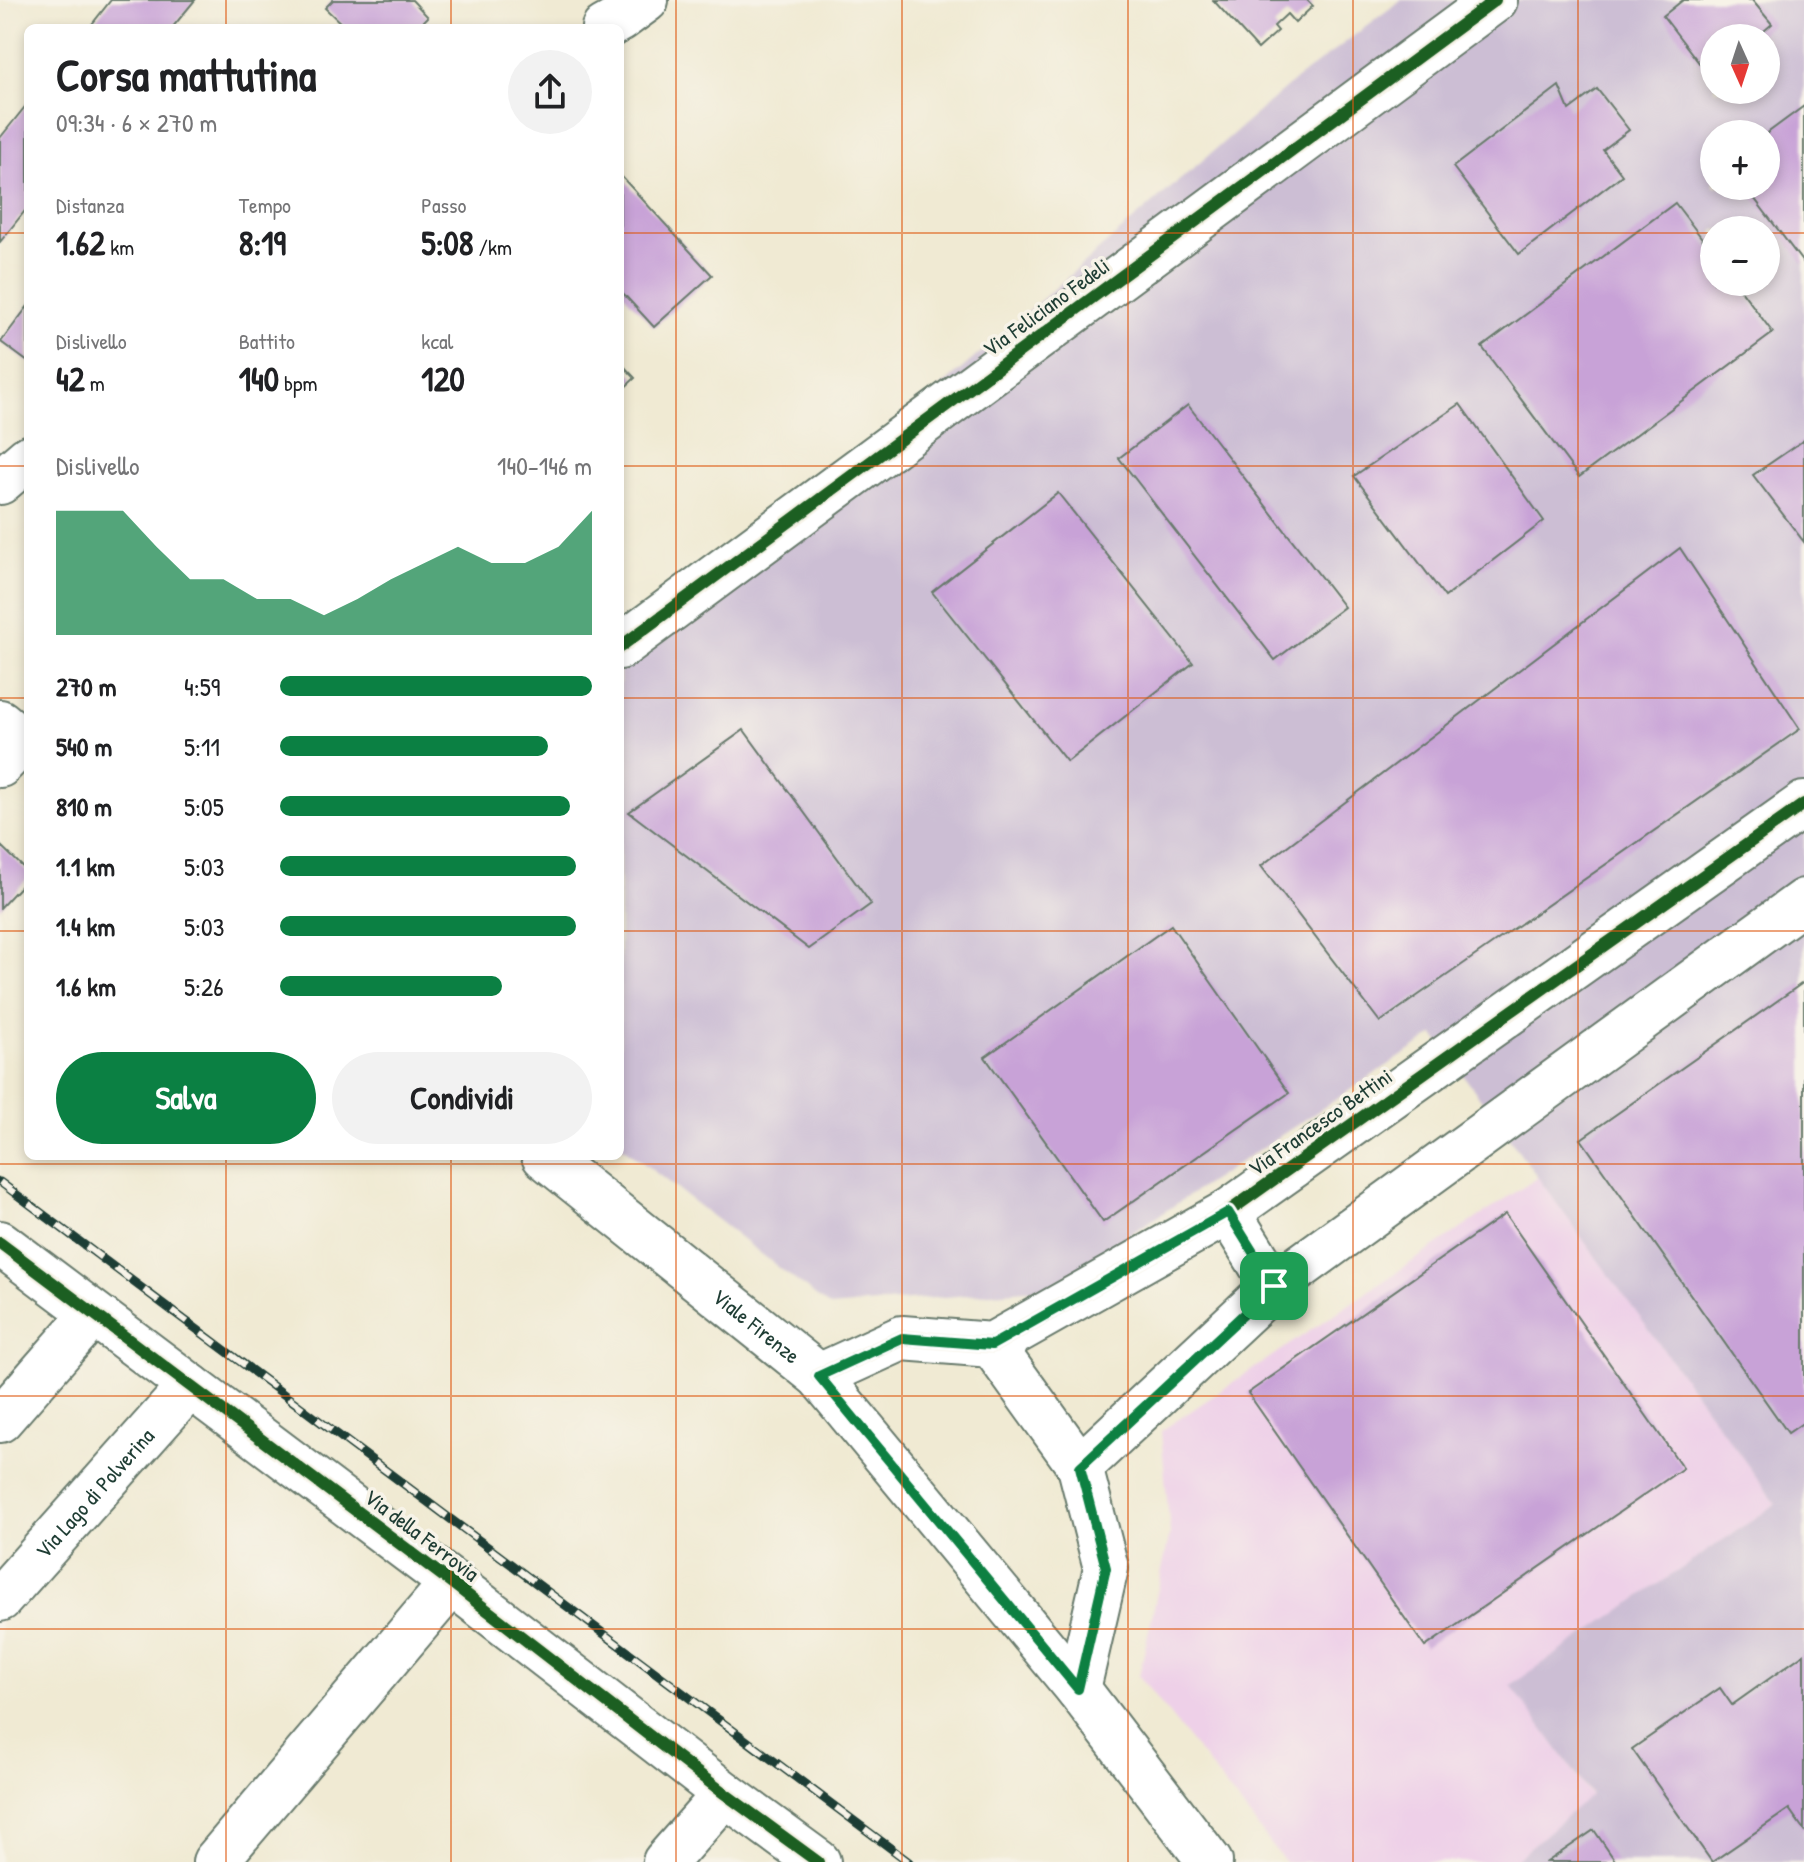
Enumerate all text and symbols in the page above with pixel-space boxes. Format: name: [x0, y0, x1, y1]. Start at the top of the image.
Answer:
north arrow: [1700, 24, 1780, 104]
map controls: [1700, 24, 1780, 296]
text: Corsa mattutina: [56, 45, 316, 105]
button: share: [508, 50, 592, 134]
text: 09:34 · 6 × 270 m: [56, 105, 217, 140]
button: +: [1700, 120, 1780, 200]
text: Distanza: [56, 190, 124, 220]
text: Tempo: [239, 190, 291, 220]
text: Passo: [421, 190, 466, 220]
button: −: [1700, 216, 1780, 296]
text: 1.62: [56, 220, 105, 266]
text: 8:19: [239, 220, 286, 266]
text: 5:08: [421, 220, 474, 266]
text: km: [105, 232, 134, 262]
text: /km: [474, 232, 512, 262]
street label: Via Feliciano Fedeli: [977, 251, 1115, 363]
text: Dislivello: [56, 326, 127, 356]
text: Battito: [239, 326, 295, 356]
text: kcal: [421, 326, 453, 356]
text: 42: [56, 356, 85, 402]
text: 140: [239, 356, 279, 402]
text: 120: [421, 356, 465, 402]
text: m: [85, 368, 105, 398]
text: bpm: [279, 368, 318, 398]
text: Dislivello: [56, 448, 139, 483]
text: 140–146 m: [497, 448, 592, 483]
text: 270 m: [56, 669, 116, 704]
text: 4:59: [184, 669, 220, 704]
text: 540 m: [56, 729, 112, 764]
text: 5:11: [184, 729, 220, 764]
text: 810 m: [56, 789, 112, 824]
text: 5:05: [184, 789, 224, 824]
text: 1.1 km: [56, 849, 115, 884]
text: 5:03: [184, 849, 224, 884]
text: 1.4 km: [56, 909, 115, 944]
text: 5:03: [184, 909, 224, 944]
text: 1.6 km: [56, 969, 116, 1004]
text: 5:26: [184, 969, 224, 1004]
button: Salva: [56, 1052, 316, 1144]
button: Condividi: [332, 1052, 592, 1144]
street label: Via Francesco Bettini: [1242, 1061, 1398, 1183]
pin: [1240, 1252, 1308, 1320]
icon: arrive: [1252, 1264, 1296, 1308]
street label: Viale Firenze: [706, 1282, 807, 1370]
street label: Via Lago di Polverina: [28, 1421, 161, 1565]
street label: Via della Ferrovia: [358, 1482, 486, 1588]

